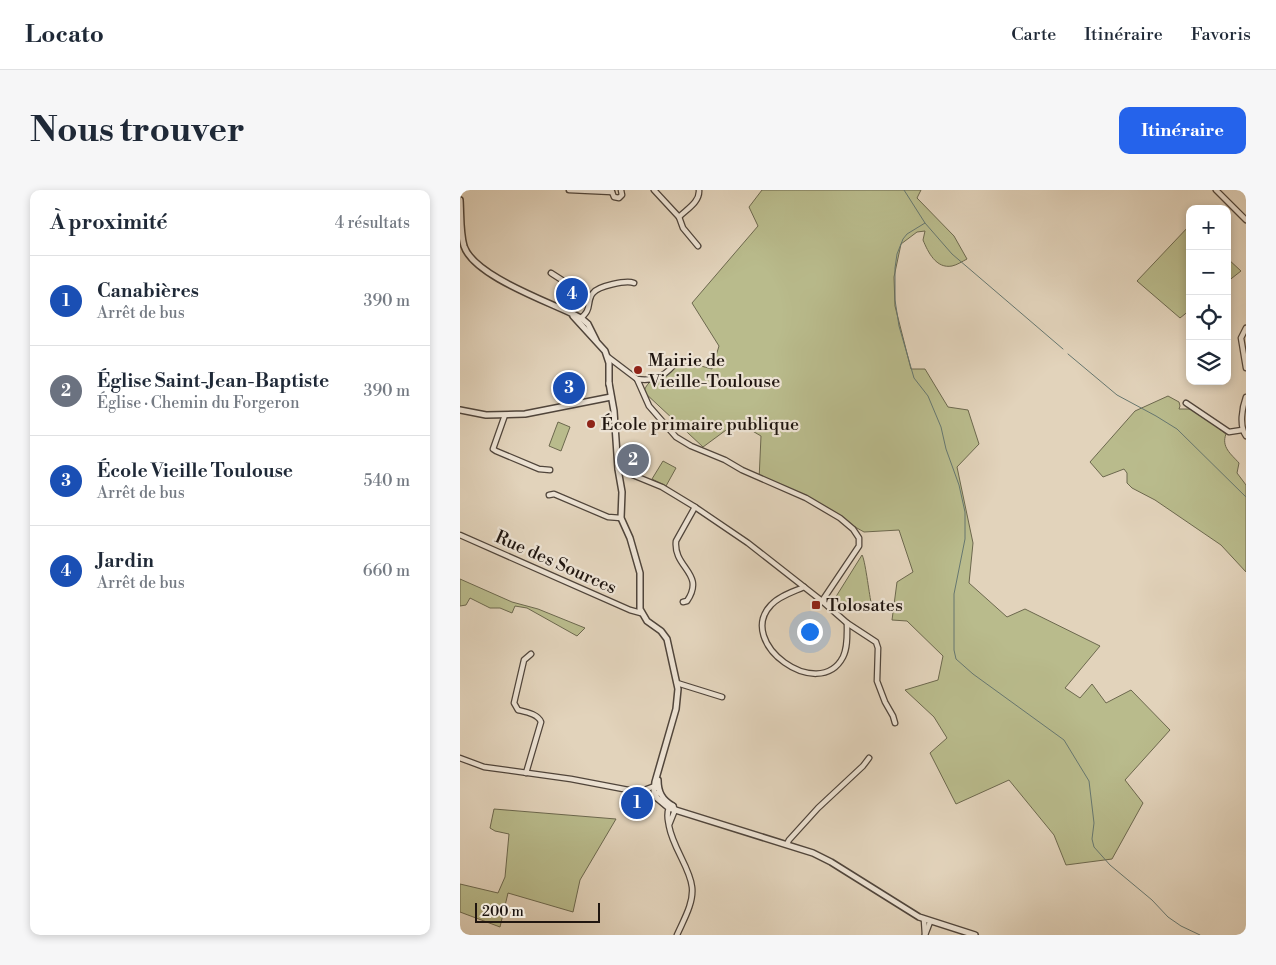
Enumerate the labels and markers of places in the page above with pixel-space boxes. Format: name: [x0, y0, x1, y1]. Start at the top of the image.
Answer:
pin: 4: [556, 275, 588, 313]
place label: Mairie de Vieille-Toulouse: [647, 349, 780, 393]
marker: Mairie de Vieille-Toulouse: [632, 364, 644, 376]
pin: 3: [553, 369, 585, 407]
place label: École primaire publique: [601, 413, 799, 436]
marker: École primaire publique: [585, 418, 597, 430]
pin: 2: [617, 441, 649, 479]
place label: Tolosates: [826, 594, 903, 617]
marker: Tolosates: [810, 599, 822, 611]
pin: 1: [621, 784, 653, 822]

